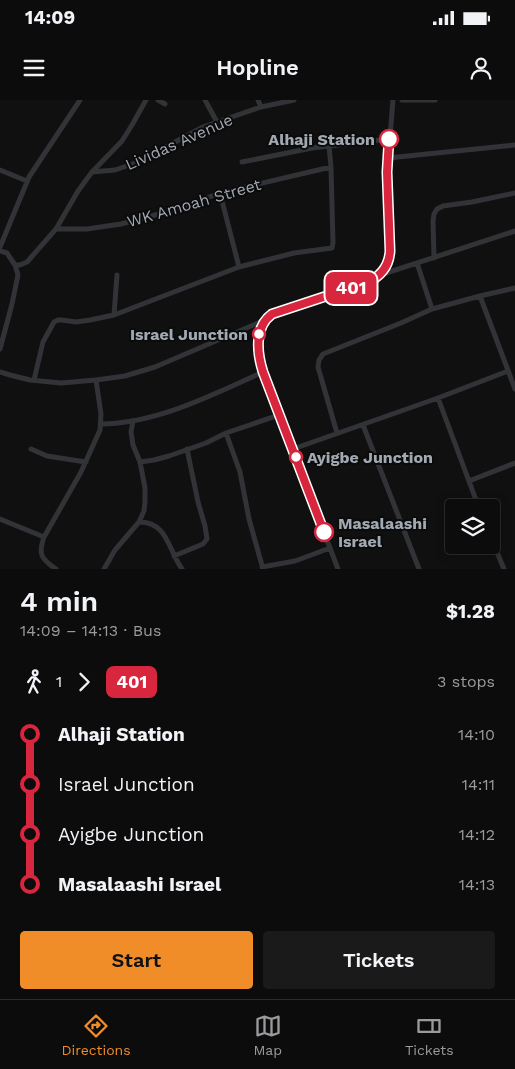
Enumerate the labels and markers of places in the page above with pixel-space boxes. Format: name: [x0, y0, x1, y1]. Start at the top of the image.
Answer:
marker: Alhaji Station: [379, 129, 399, 149]
place label: Alhaji Station: [268, 130, 375, 149]
place label: Israel Junction: [130, 325, 248, 344]
marker: Israel Junction: [252, 327, 266, 341]
place label: Ayigbe Junction: [307, 448, 433, 467]
marker: Ayigbe Junction: [289, 450, 303, 464]
place label: Masalaashi Israel: [338, 514, 427, 551]
marker: Masalaashi Israel: [314, 522, 334, 542]

